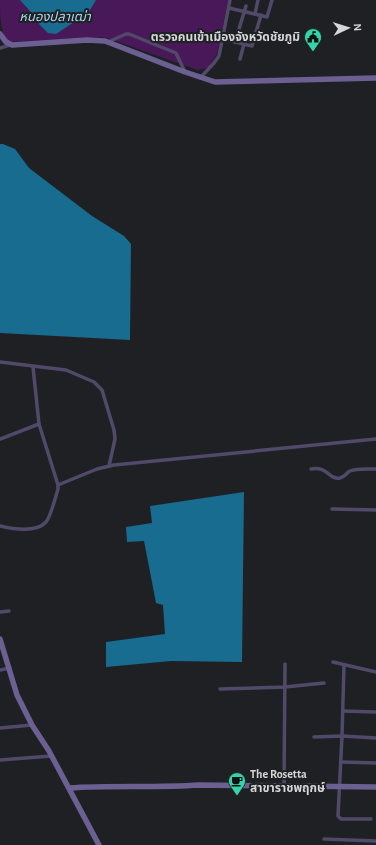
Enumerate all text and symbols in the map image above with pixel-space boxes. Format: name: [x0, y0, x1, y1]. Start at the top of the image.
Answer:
north arrow: [328, 8, 368, 48]
water label: หนองปลาเฒ่า: [19, 10, 91, 24]
text: N: [352, 23, 363, 32]
public building icon: ตรวจคนเข้าเมืองจังหวัดชัยภูมิ: [303, 27, 323, 52]
place label: ตรวจคนเข้าเมืองจังหวัดชัยภูมิ: [151, 30, 300, 45]
place label: The Rosetta สาขาราชพฤกษ์: [250, 768, 325, 795]
cafe icon: The Rosetta สาขาราชพฤกษ์: [227, 771, 247, 796]

